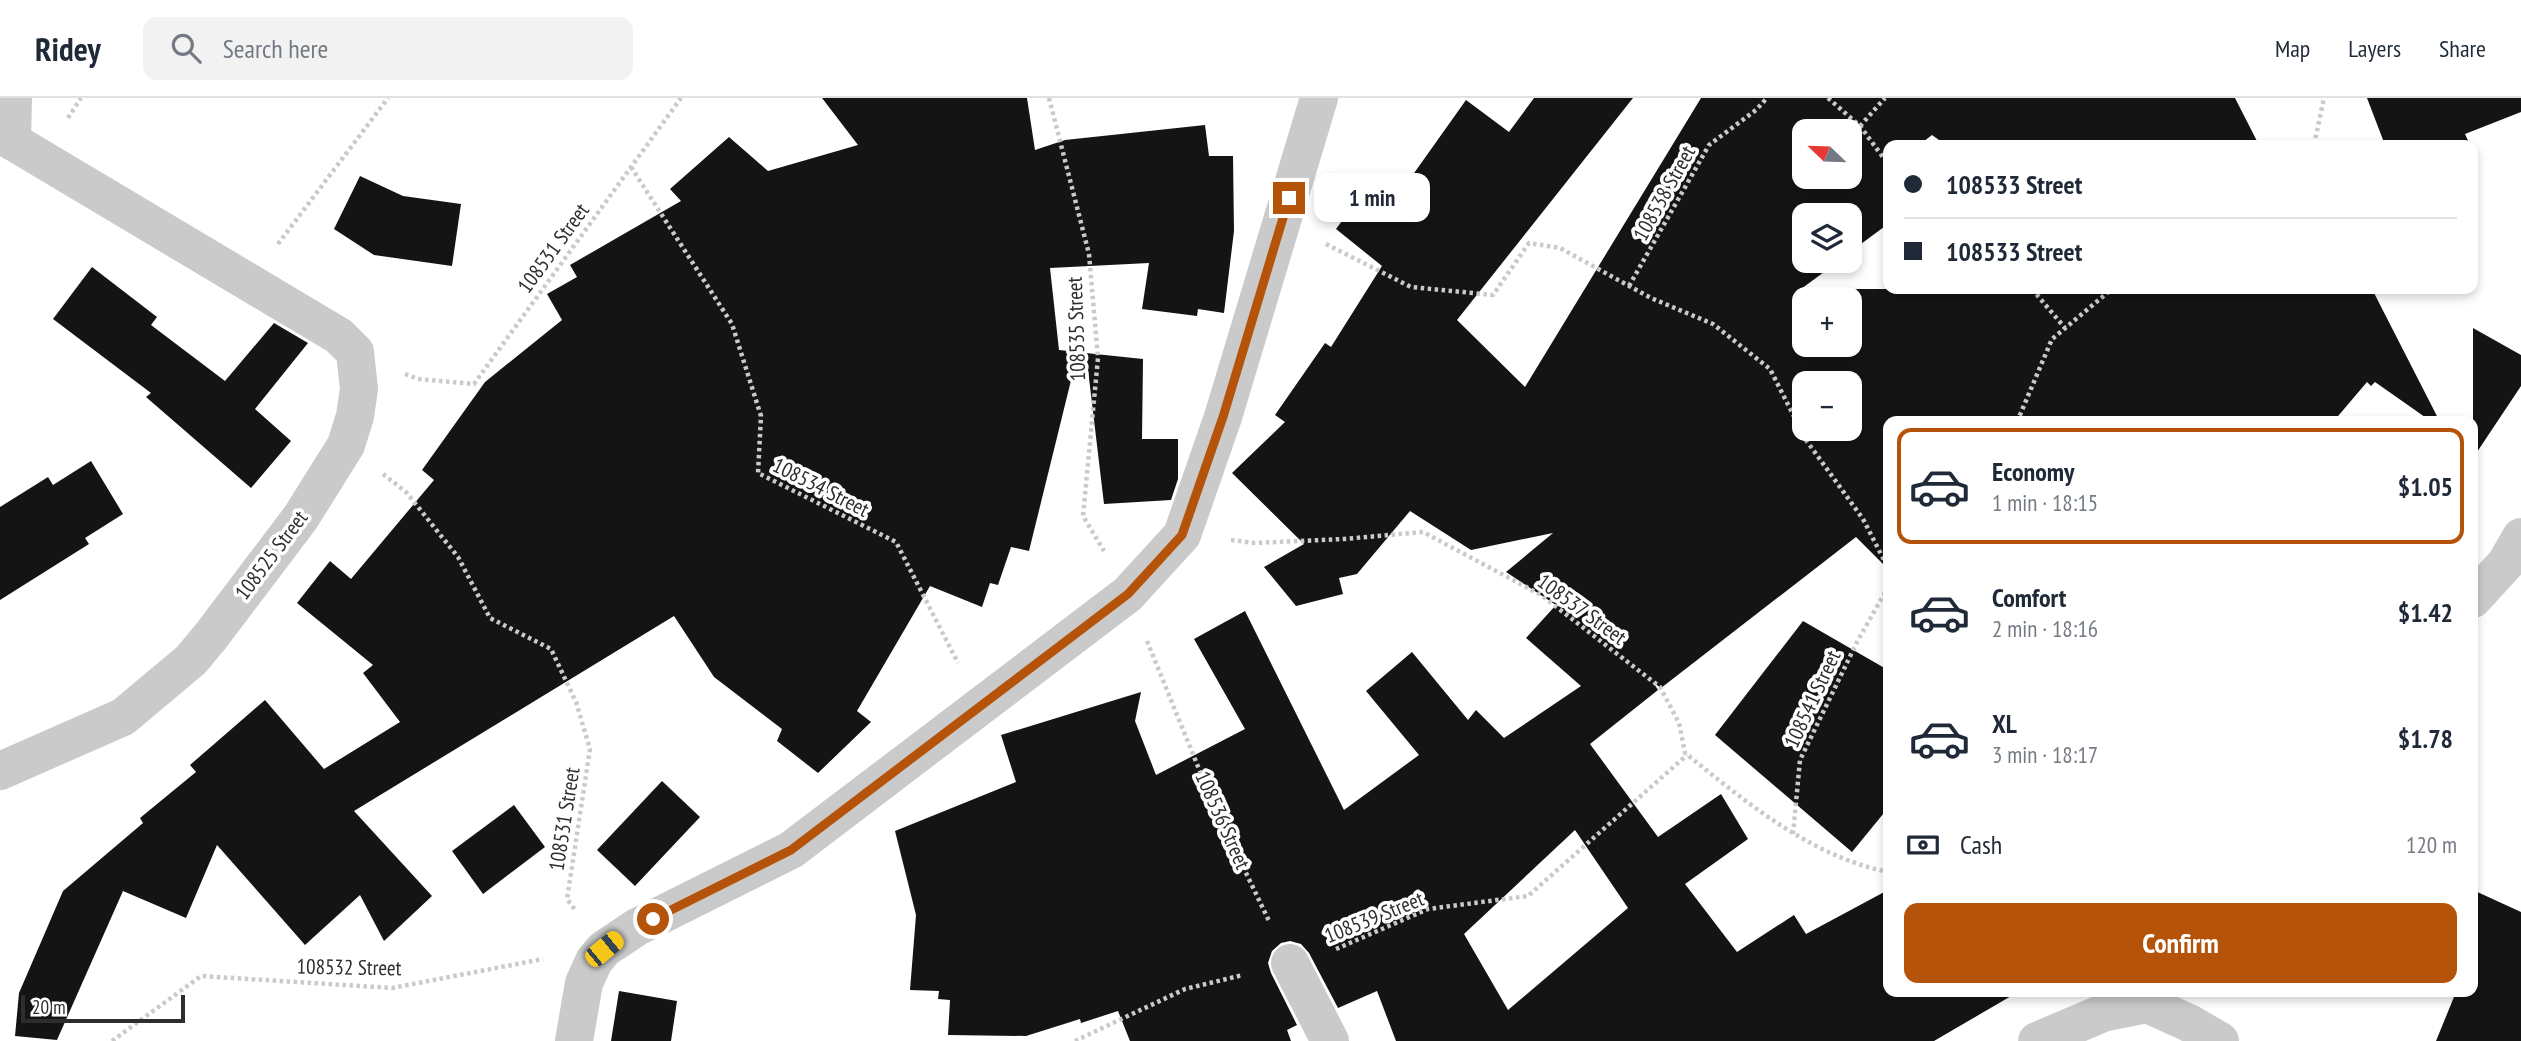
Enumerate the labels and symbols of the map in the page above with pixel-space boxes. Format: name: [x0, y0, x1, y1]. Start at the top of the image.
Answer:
north arrow: [1792, 119, 1862, 189]
street label: 108538 Street: [1627, 141, 1701, 245]
callout: 1 min: [1314, 174, 1429, 222]
route end: [1273, 182, 1305, 214]
street label: 108531 Street: [511, 198, 595, 298]
street label: 108535 Street: [1061, 276, 1091, 382]
street label: 108534 Street: [768, 451, 874, 523]
street label: 108525 Street: [229, 505, 313, 605]
street label: 108537 Street: [1532, 568, 1632, 651]
street label: 108541 Street: [1778, 646, 1846, 752]
street label: 108531 Street: [542, 765, 586, 873]
street label: 108536 Street: [1189, 767, 1257, 873]
street label: 108539 Street: [1320, 885, 1428, 949]
route start: [637, 903, 669, 935]
car: [582, 928, 627, 970]
street label: 108532 Street: [296, 953, 402, 981]
scale bar: [21, 992, 186, 1024]

